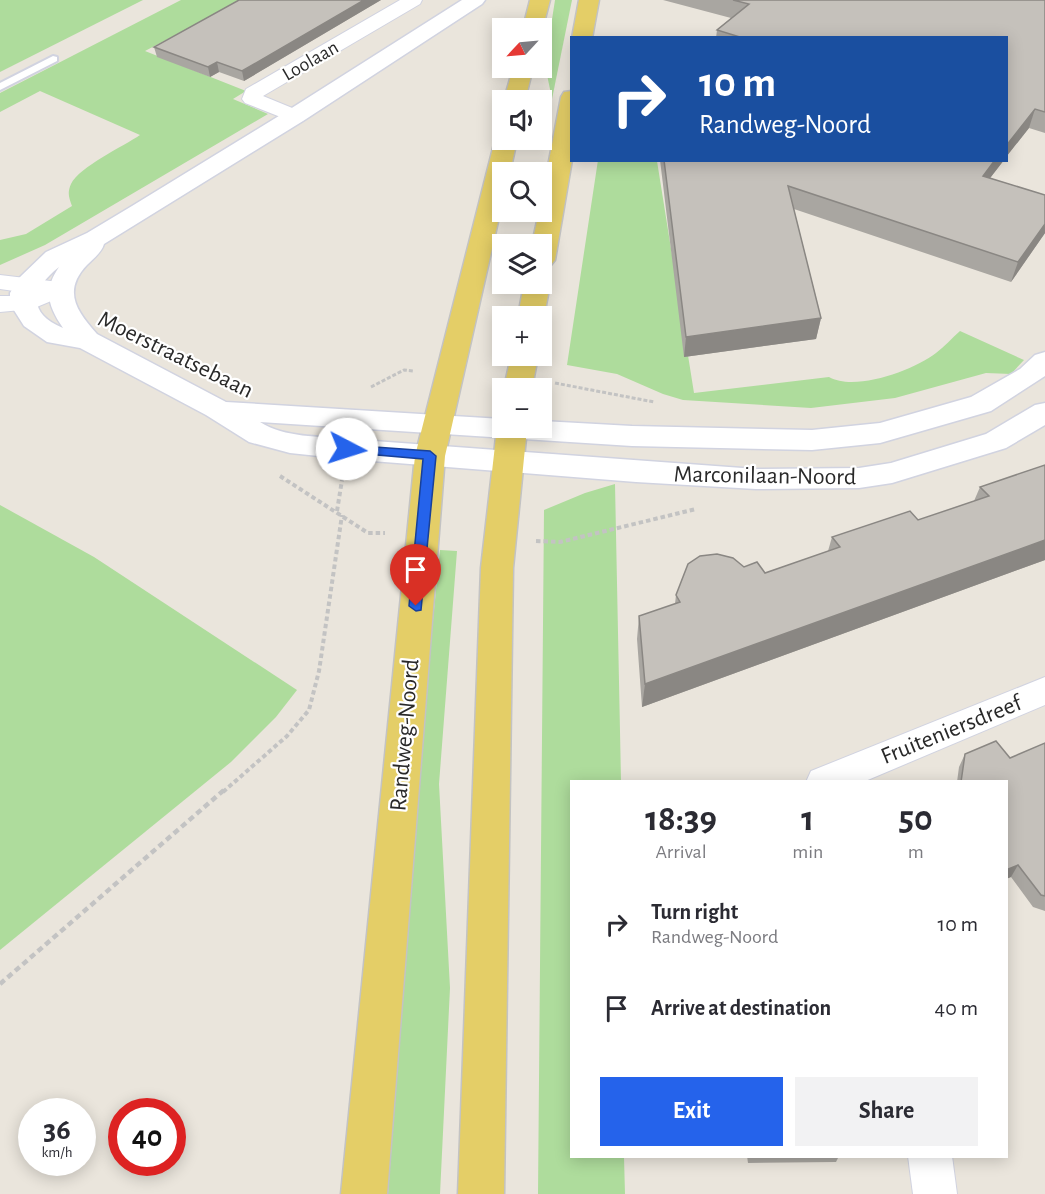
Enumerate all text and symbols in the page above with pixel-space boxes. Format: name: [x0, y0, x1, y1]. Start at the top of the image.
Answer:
north arrow: [492, 18, 552, 78]
map controls: [492, 18, 552, 438]
street label: Loolaan: [279, 37, 342, 85]
icon: right: [600, 60, 678, 138]
text: 10 m: [699, 62, 776, 104]
button: sound: [492, 90, 552, 150]
text: Randweg-Noord: [699, 111, 871, 138]
button: search: [492, 162, 552, 222]
button: layers: [492, 234, 552, 294]
button: +: [492, 306, 552, 366]
street label: Moerstraatsebaan: [94, 307, 257, 403]
button: −: [492, 378, 552, 438]
position arrow: [315, 417, 379, 481]
street label: Marconilaan-Noord: [674, 462, 856, 490]
pin: [390, 544, 441, 606]
icon: arrive: [399, 553, 432, 586]
street label: Randweg-Noord: [386, 658, 424, 812]
street label: Fruiteniersdreef: [878, 690, 1027, 769]
text: 18:39: [645, 801, 717, 837]
text: 1: [801, 801, 814, 837]
text: 50: [899, 801, 933, 837]
text: Arrival: [655, 842, 707, 862]
text: min: [792, 842, 823, 862]
text: m: [908, 842, 924, 862]
text: Turn right: [651, 901, 738, 923]
icon: right: [600, 908, 633, 941]
text: 10 m: [938, 913, 978, 935]
text: Randweg-Noord: [651, 927, 778, 947]
icon: arrive: [600, 992, 633, 1025]
text: Arrive at destination: [651, 997, 831, 1019]
text: 40 m: [935, 997, 978, 1019]
button: Exit: [600, 1077, 783, 1146]
button: Share: [795, 1077, 978, 1146]
speed limit sign: 40: [108, 1098, 186, 1176]
text: 36: [43, 1115, 71, 1145]
text: km/h: [42, 1145, 72, 1160]

